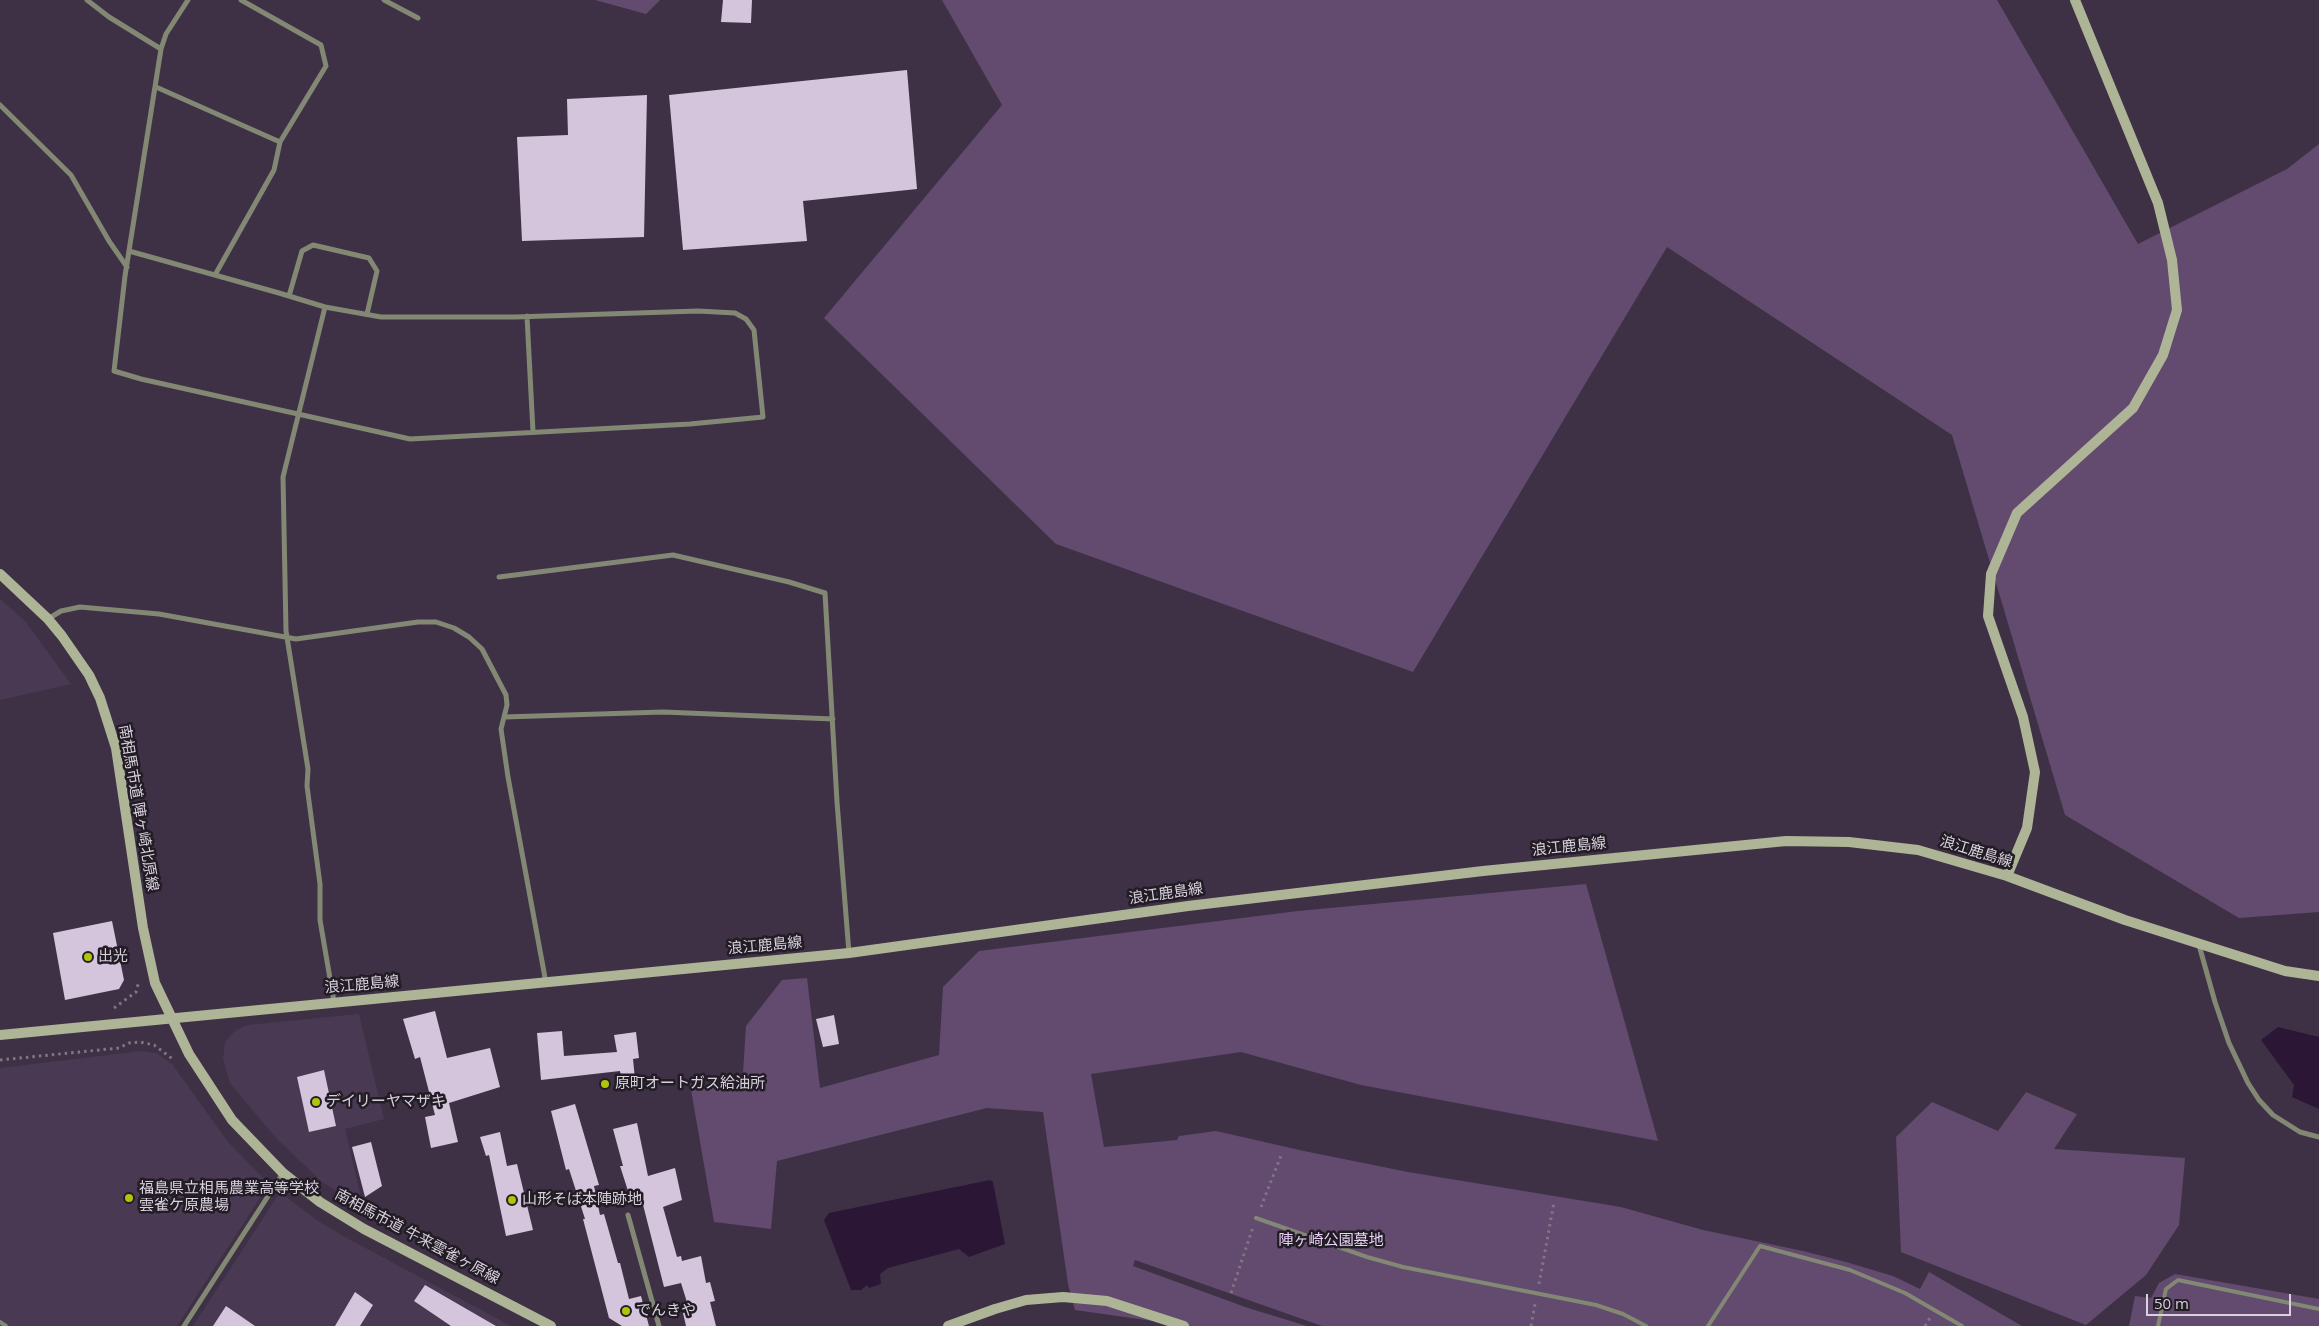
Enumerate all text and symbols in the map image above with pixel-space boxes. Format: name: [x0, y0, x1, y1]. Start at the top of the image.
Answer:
street label: 南相馬市道 陣ヶ崎北原線: [114, 723, 162, 893]
street label: 浪江鹿島線: [1938, 832, 2014, 872]
street label: 浪江鹿島線: [1531, 834, 1607, 860]
street label: 浪江鹿島線: [1128, 880, 1204, 908]
street label: 浪江鹿島線: [727, 934, 803, 958]
place label: 出光: [98, 948, 128, 966]
marker: 出光: [82, 951, 94, 963]
street label: 浪江鹿島線: [324, 973, 400, 997]
place label: 原町オートガス給油所: [615, 1075, 765, 1093]
marker: 原町オートガス給油所: [599, 1078, 611, 1090]
place label: デイリーヤマザキ: [326, 1093, 446, 1111]
marker: デイリーヤマザキ: [310, 1096, 322, 1108]
place label: 福島県立相馬農業高等学校 雲雀ケ原農場: [139, 1180, 319, 1215]
street label: 南相馬市道 牛来雲雀ヶ原線: [332, 1186, 502, 1288]
place label: 山形そば本陣跡地: [522, 1191, 642, 1209]
marker: 福島県立相馬農業高等学校 雲雀ケ原農場: [123, 1192, 135, 1204]
marker: 山形そば本陣跡地: [506, 1194, 518, 1206]
park label: 陣ヶ崎公園墓地: [1279, 1232, 1383, 1250]
scale bar: [2149, 1284, 2294, 1316]
text: 50 m: [2154, 1293, 2189, 1313]
place label: でんきや: [636, 1302, 696, 1320]
marker: でんきや: [620, 1305, 632, 1317]

